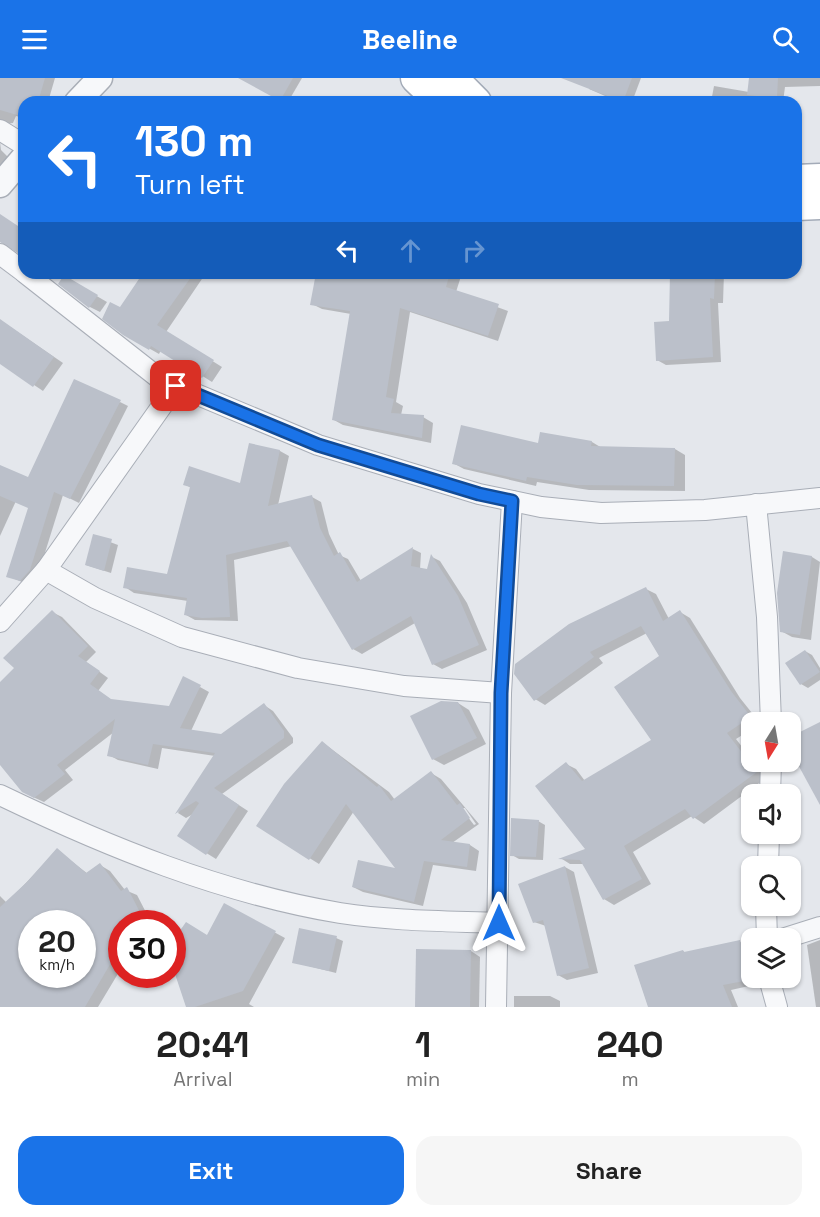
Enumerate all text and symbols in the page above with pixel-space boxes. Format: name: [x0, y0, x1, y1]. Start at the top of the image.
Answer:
text: Beeline: [362, 22, 458, 57]
icon: menu: [18, 23, 51, 56]
icon: search: [769, 23, 802, 56]
text: 130 m: [135, 115, 253, 168]
icon: left: [36, 120, 114, 198]
text: Turn left: [135, 167, 245, 202]
icon: left: [331, 234, 364, 267]
icon: ahead: [394, 234, 427, 267]
icon: right: [457, 234, 490, 267]
pin: [150, 360, 201, 411]
icon: arrive: [159, 369, 192, 402]
north arrow: [741, 712, 801, 772]
map controls: [741, 712, 801, 988]
button: sound: [741, 784, 801, 844]
button: search: [741, 856, 801, 916]
position arrow: [467, 891, 531, 955]
speed limit sign: 30: [108, 910, 186, 988]
text: 20: [38, 922, 76, 961]
button: layers: [741, 928, 801, 988]
text: km/h: [39, 955, 75, 974]
text: 20:41: [156, 1022, 250, 1068]
text: 1: [415, 1022, 431, 1068]
text: 240: [597, 1022, 664, 1068]
text: Arrival: [173, 1066, 233, 1092]
text: min: [406, 1066, 440, 1092]
text: m: [622, 1066, 639, 1092]
button: Exit: [18, 1136, 404, 1205]
button: Share: [416, 1136, 802, 1205]

